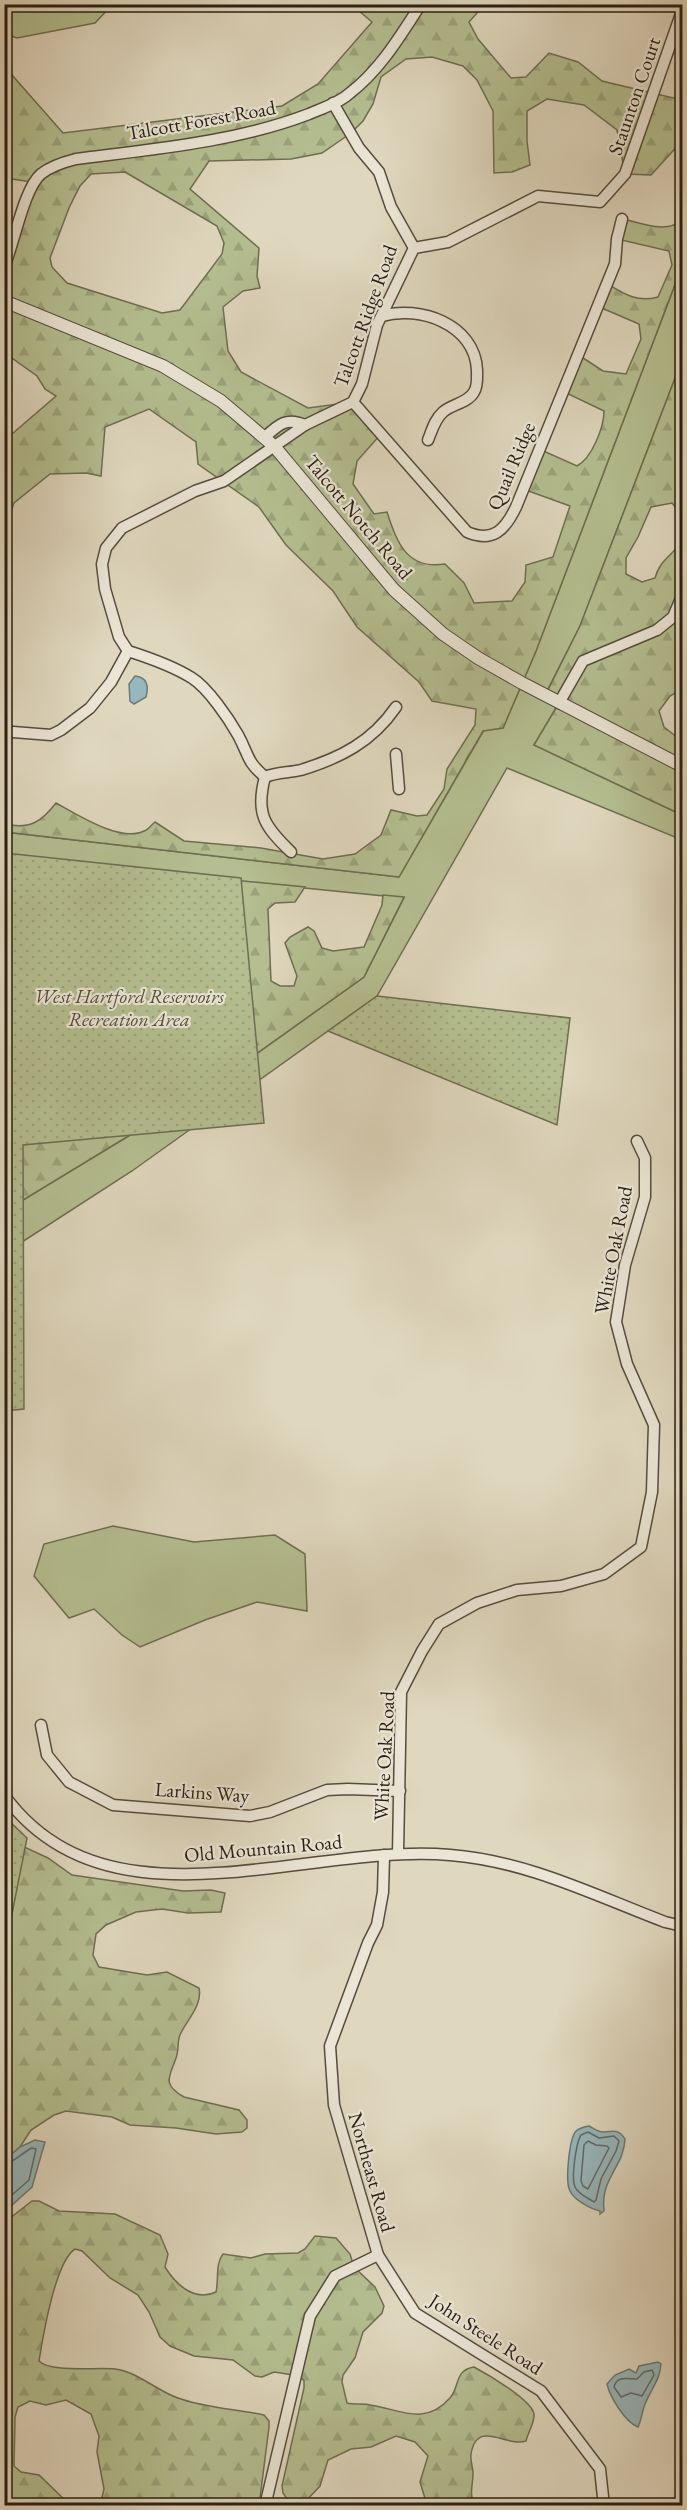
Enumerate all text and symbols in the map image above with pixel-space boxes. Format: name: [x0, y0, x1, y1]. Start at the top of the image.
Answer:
street label: Staunton Court: [602, 33, 667, 158]
street label: Talcott Forest Road: [124, 94, 278, 146]
street label: Talcott Ridge Road: [327, 240, 403, 391]
street label: Quail Ridge: [481, 418, 541, 514]
street label: Talcott Notch Road: [299, 449, 419, 585]
park label: West Hartford Reservoirs Recreation Area: [34, 983, 225, 1032]
street label: White Oak Road: [588, 1183, 638, 1316]
street label: White Oak Road: [368, 1689, 400, 1822]
street label: Larkins Way: [154, 1776, 250, 1808]
street label: Old Mountain Road: [183, 1828, 344, 1868]
street label: Northeast Road: [342, 2109, 402, 2236]
street label: John Steele Road: [422, 2286, 549, 2381]

